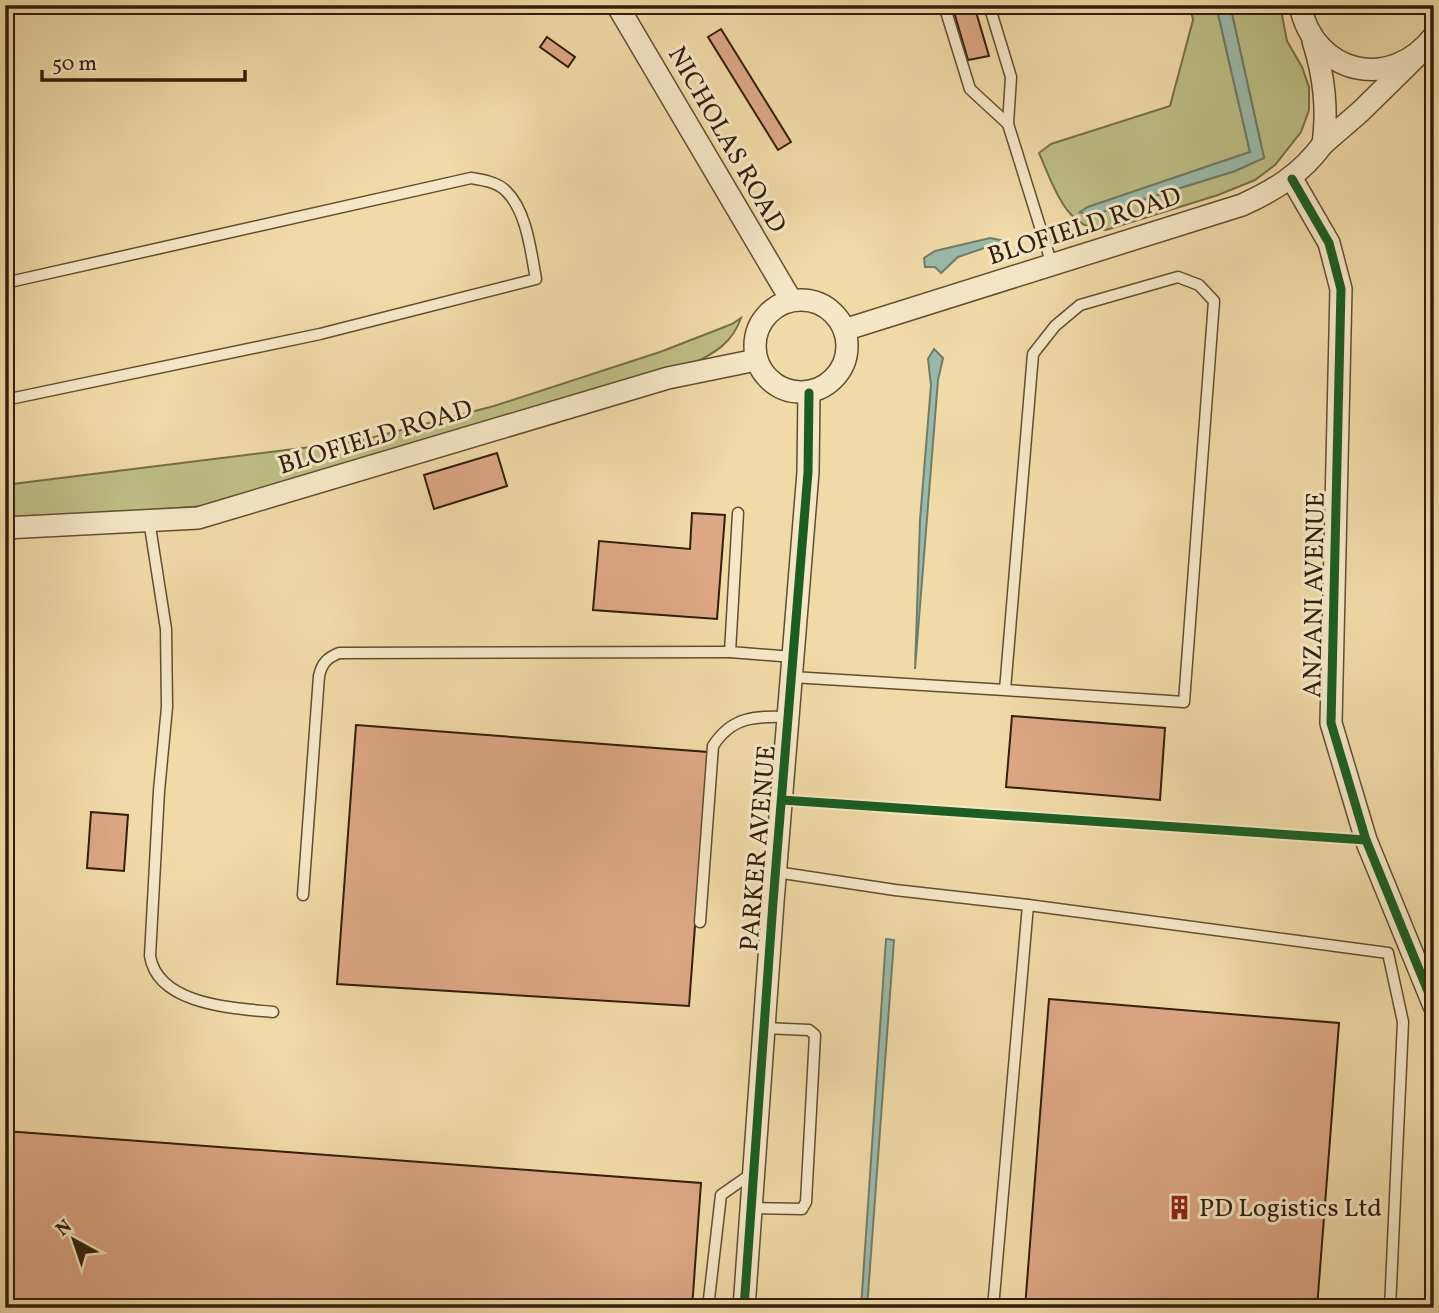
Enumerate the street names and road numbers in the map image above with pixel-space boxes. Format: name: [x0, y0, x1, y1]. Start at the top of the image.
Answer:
street label: NICHOLAS ROAD: [658, 40, 794, 240]
street label: BLOFIELD ROAD: [983, 179, 1186, 275]
street label: BLOFIELD ROAD: [274, 391, 477, 485]
street label: ANZANI AVENUE: [1295, 492, 1335, 699]
street label: PARKER AVENUE: [732, 744, 786, 953]

